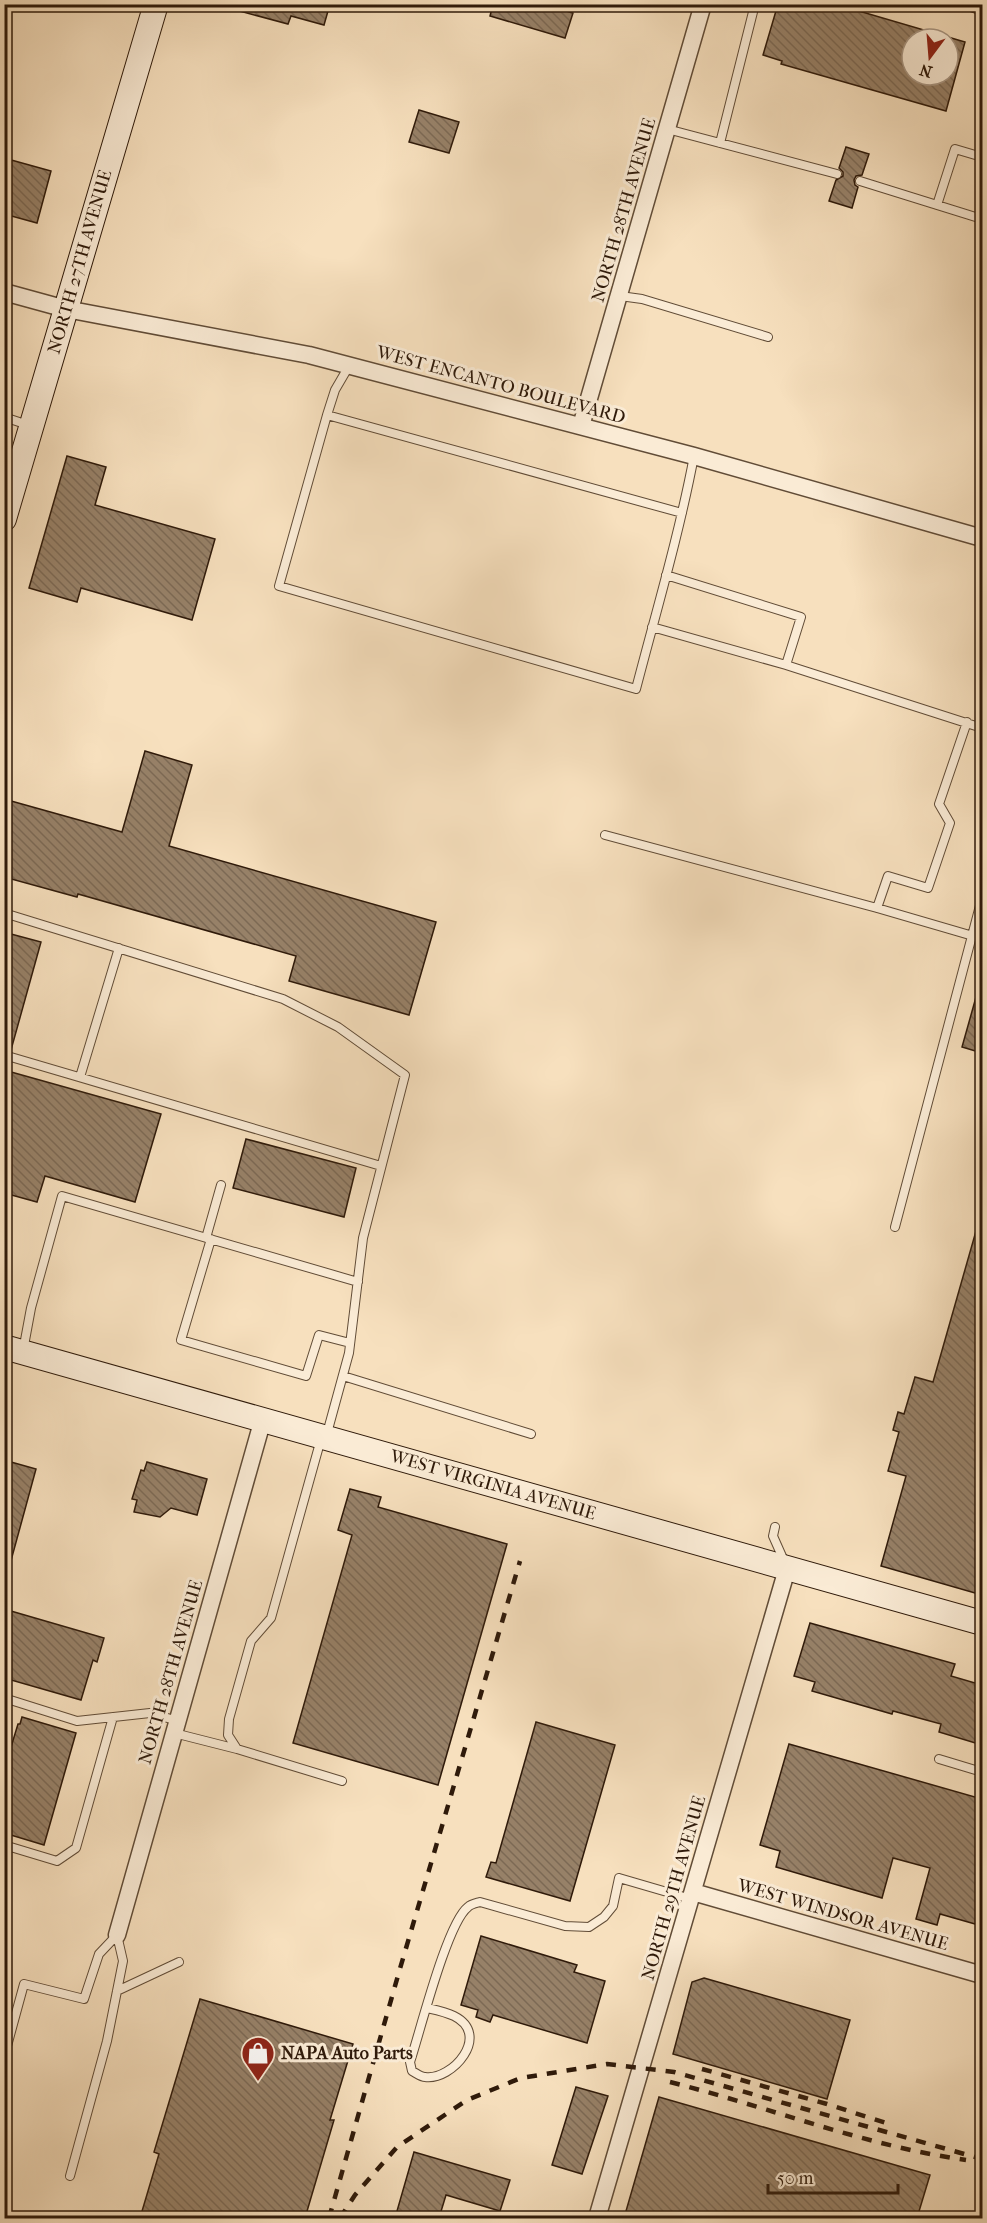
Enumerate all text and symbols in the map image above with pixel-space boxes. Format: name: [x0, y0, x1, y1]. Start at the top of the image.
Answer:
north arrow: [900, 27, 960, 87]
text: N: [917, 60, 934, 82]
street label: NORTH 28TH AVENUE: [588, 115, 660, 305]
street label: NORTH 27TH AVENUE: [44, 168, 116, 356]
street label: WEST ENCANTO BOULEVARD: [373, 341, 628, 428]
street label: WEST VIRGINIA AVENUE: [387, 1445, 598, 1524]
street label: NORTH 28TH AVENUE: [135, 1577, 207, 1767]
street label: NORTH 29TH AVENUE: [638, 1793, 710, 1983]
street label: WEST WINDSOR AVENUE: [734, 1875, 951, 1955]
shop icon: NAPA Auto Parts: [240, 2035, 276, 2082]
place label: NAPA Auto Parts: [281, 2043, 413, 2064]
scale bar: [768, 2157, 898, 2195]
text: 50 m: [777, 2168, 814, 2189]

